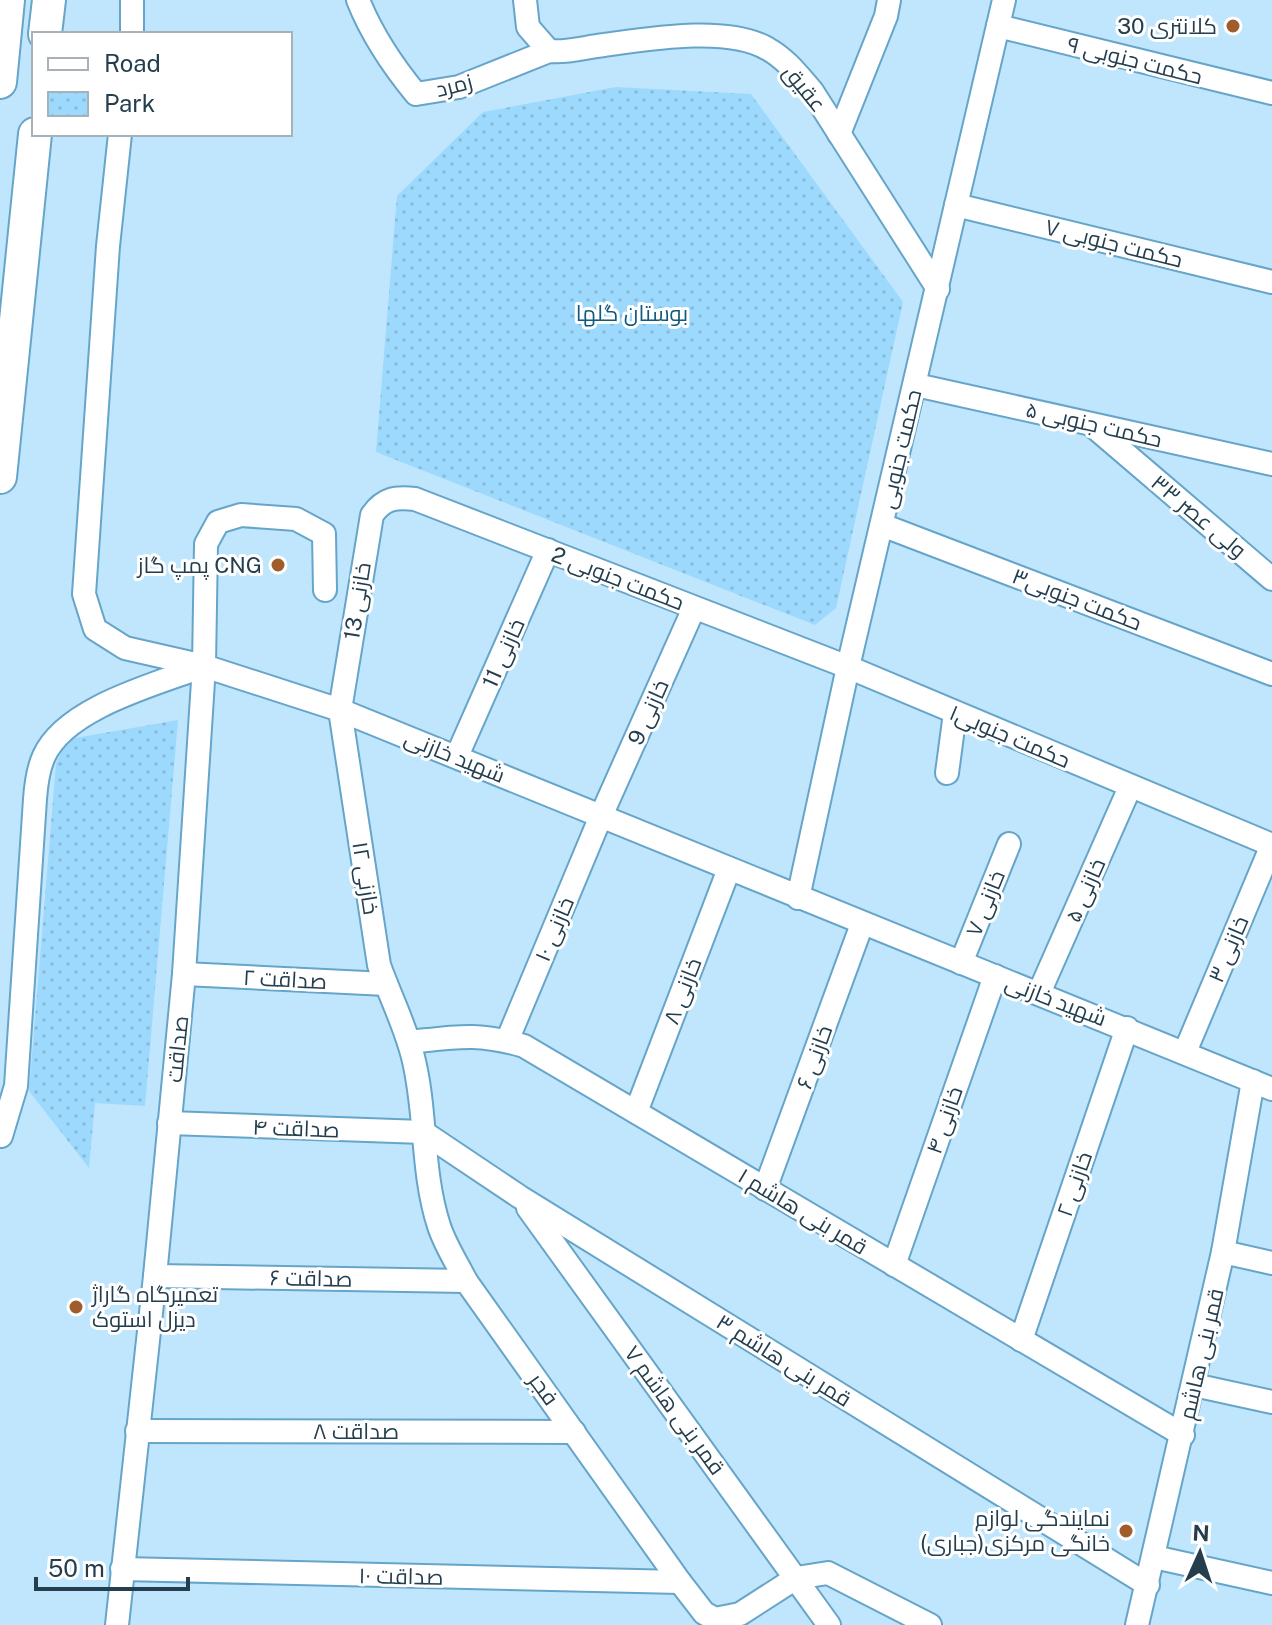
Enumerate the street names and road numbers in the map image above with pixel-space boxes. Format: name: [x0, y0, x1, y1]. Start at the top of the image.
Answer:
street label: حکمت جنوبی ۹: [1064, 31, 1205, 90]
street label: عقیق: [777, 59, 832, 118]
street label: زمرد: [433, 68, 475, 102]
street label: حکمت جنوبی ۷: [1042, 213, 1185, 274]
street label: حکمت جنوبی: [874, 387, 927, 511]
street label: حکمت جنوبی ۵: [1023, 396, 1165, 453]
street label: ولی عصر ۳۳: [1146, 469, 1252, 564]
street label: حکمت جنوبی 2: [548, 541, 688, 616]
street label: خازنی 13: [338, 560, 377, 642]
street label: حکمت جنوبی۳: [1008, 562, 1145, 637]
street label: خازنی 11: [476, 614, 531, 692]
street label: خازنی 9: [622, 675, 675, 749]
street label: حکمت جنوبی۱: [945, 699, 1074, 774]
street label: شهید خازنی: [401, 724, 509, 789]
street label: خازنی ۱۲: [346, 840, 385, 917]
street label: خازنی ۵: [1059, 854, 1111, 926]
street label: خازنی ۷: [960, 866, 1011, 940]
street label: خازنی ۱۰: [529, 893, 580, 966]
street label: خازنی ۳: [1202, 912, 1255, 987]
street label: خازنی ۸: [658, 954, 707, 1028]
street label: صداقت ۲: [242, 964, 328, 994]
street label: شهید خازنی: [1001, 969, 1110, 1032]
street label: صداقت: [161, 1014, 193, 1084]
street label: خازنی ۶: [791, 1022, 838, 1093]
street label: خازنی ۴: [920, 1083, 969, 1158]
street label: صداقت ۴: [252, 1113, 340, 1143]
street label: خازنی ۲: [1051, 1148, 1098, 1220]
street label: قمر بنی هاشم ۱: [732, 1162, 872, 1262]
street label: صداقت ۶: [269, 1264, 353, 1292]
street label: قمر بنی هاشم: [1173, 1286, 1232, 1423]
street label: قمر بنی هاشم ۳: [710, 1308, 856, 1414]
street label: قمر بنی هاشم ۷: [617, 1340, 731, 1481]
street label: فجر: [523, 1366, 564, 1410]
street label: صداقت ۸: [313, 1418, 399, 1444]
street label: صداقت ۱۰: [358, 1562, 444, 1590]

